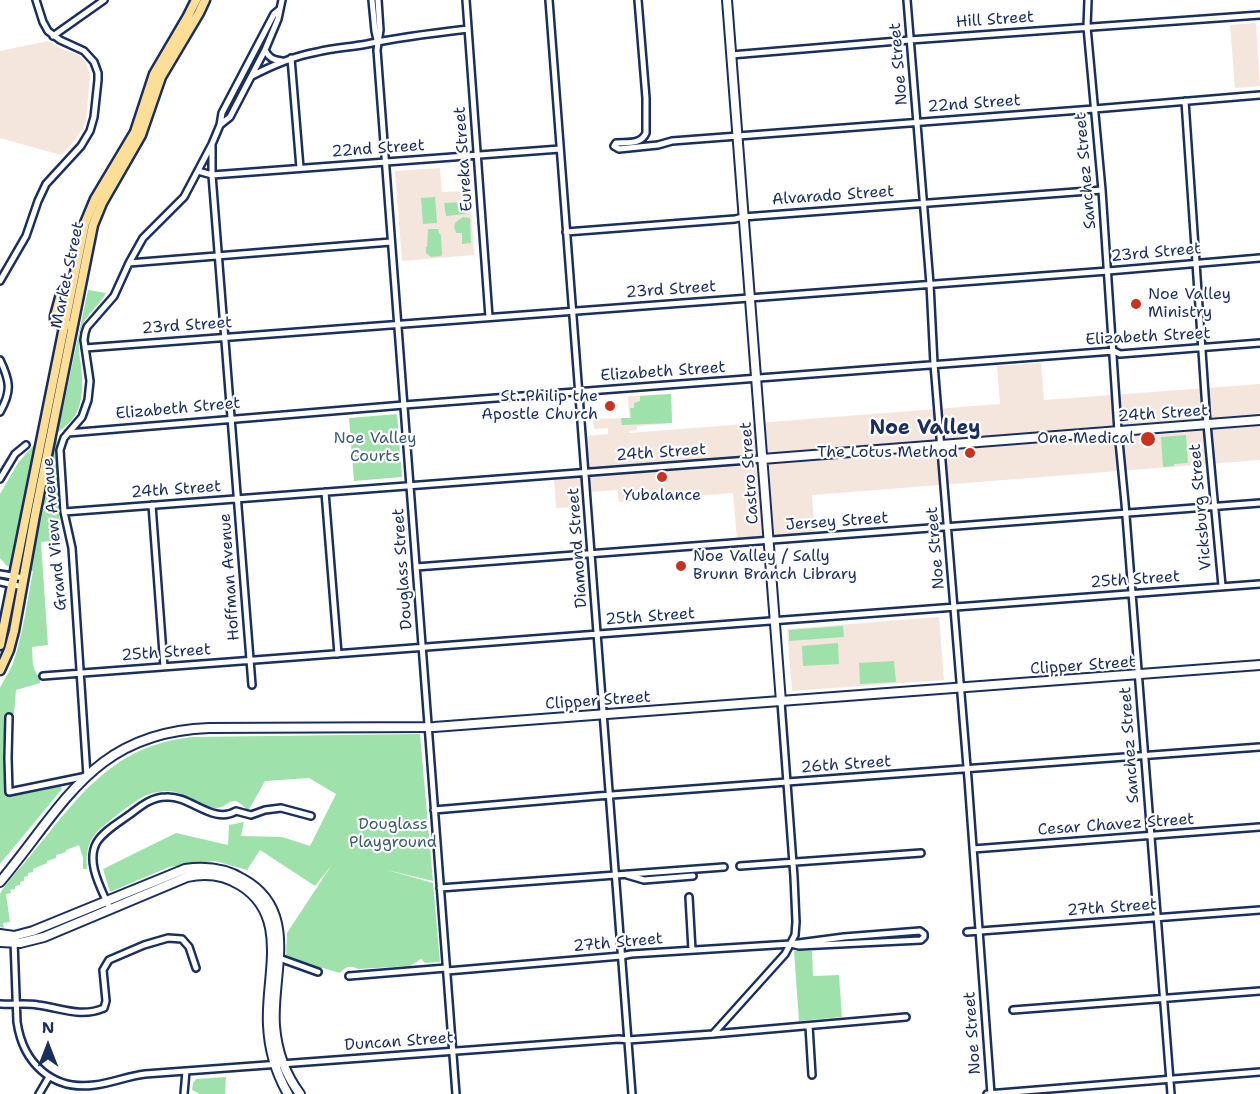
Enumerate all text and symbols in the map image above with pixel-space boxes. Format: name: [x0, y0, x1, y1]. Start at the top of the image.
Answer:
street label: Hill Street: [955, 8, 1035, 32]
street label: Noe Street: [886, 22, 912, 106]
street label: 22nd Street: [927, 91, 1021, 117]
street label: Eureka Street: [451, 106, 477, 212]
street label: Sanchez Street: [1071, 112, 1101, 230]
street label: 22nd Street: [331, 136, 425, 162]
street label: Alvarado Street: [771, 182, 895, 210]
street label: Market Street: [47, 220, 89, 330]
street label: 23rd Street: [1110, 239, 1202, 267]
street label: 23rd Street: [625, 277, 717, 303]
place label: Noe Valley Ministry: [1148, 285, 1231, 323]
marker: Noe Valley Ministry: [1129, 297, 1143, 311]
street label: 23rd Street: [141, 313, 233, 339]
street label: Elizabeth Street: [1085, 324, 1211, 350]
street label: Elizabeth Street: [600, 358, 726, 386]
place label: St. Philip the Apostle Church: [481, 387, 598, 425]
street label: Elizabeth Street: [115, 394, 241, 424]
marker: St. Philip the Apostle Church: [603, 399, 617, 413]
street label: 24th Street: [1117, 401, 1209, 427]
district label: Noe Valley: [870, 417, 980, 441]
street label: Castro Street: [737, 421, 763, 525]
park label: Noe Valley Courts: [333, 429, 417, 467]
place label: One Medical: [1037, 429, 1134, 449]
marker: One Medical: [1139, 430, 1157, 448]
street label: 24th Street: [615, 440, 707, 466]
place label: The Lotus Method: [817, 443, 958, 463]
street label: Vicksburg Street: [1186, 443, 1216, 571]
marker: The Lotus Method: [963, 446, 977, 460]
street label: Grand View Avenue: [39, 457, 71, 611]
marker: Yubalance: [655, 470, 669, 484]
street label: 24th Street: [130, 477, 222, 503]
place label: Yubalance: [623, 486, 701, 506]
street label: Diamond Street: [564, 487, 592, 609]
street label: Noe Street: [923, 506, 949, 590]
street label: Douglass Street: [389, 508, 417, 630]
street label: Jersey Street: [785, 509, 889, 535]
street label: Hoffman Avenue: [216, 512, 244, 642]
place label: Noe Valley / Sally Brunn Branch Library: [693, 547, 857, 585]
marker: Noe Valley / Sally Brunn Branch Library: [674, 559, 688, 573]
street label: 25th Street: [1089, 567, 1181, 593]
street label: 25th Street: [604, 604, 696, 630]
street label: 25th Street: [120, 640, 212, 666]
street label: Clipper Street: [1030, 653, 1136, 679]
street label: Sanchez Street: [1116, 686, 1144, 804]
street label: Clipper Street: [545, 688, 651, 714]
street label: 26th Street: [800, 752, 892, 778]
street label: Cesar Chavez Street: [1037, 810, 1195, 840]
park label: Douglass Playground: [349, 815, 437, 853]
street label: 27th Street: [1066, 895, 1158, 921]
street label: 27th Street: [572, 930, 664, 956]
street label: Noe Street: [961, 991, 985, 1075]
north arrow: [18, 1016, 78, 1076]
text: N: [42, 1017, 54, 1038]
street label: Duncan Street: [344, 1029, 454, 1055]

